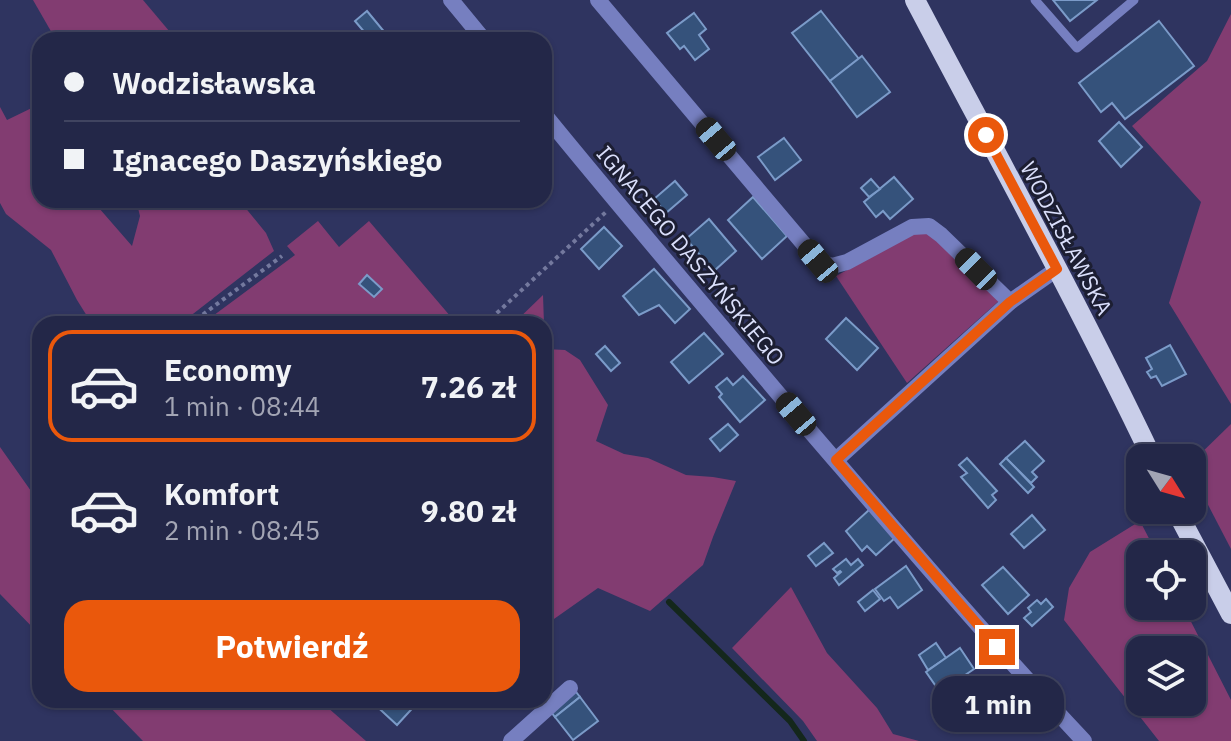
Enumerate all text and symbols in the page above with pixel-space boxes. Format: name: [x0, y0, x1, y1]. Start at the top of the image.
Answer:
text: Wodzisławska: [112, 63, 316, 102]
car: [691, 113, 741, 165]
route start: [968, 117, 1004, 153]
street label: IGNACEGO DASZYŃSKIEGO: [591, 139, 791, 371]
text: Ignacego Daszyńskiego: [112, 140, 442, 179]
street label: WODZISŁAWSKA: [1014, 156, 1120, 320]
car: [793, 235, 843, 287]
car: [951, 244, 1001, 294]
icon: car: [68, 350, 140, 422]
text: Economy: [164, 350, 292, 389]
text: 7.26 zł: [421, 367, 516, 406]
car: [771, 388, 821, 440]
text: 1 min · 08:44: [164, 389, 320, 423]
north arrow: [1126, 444, 1206, 524]
map controls: [1126, 444, 1206, 716]
icon: car: [68, 474, 140, 546]
text: Komfort: [164, 474, 279, 513]
text: 9.80 zł: [421, 491, 516, 530]
text: 2 min · 08:45: [164, 513, 320, 547]
button: locate: [1126, 540, 1206, 620]
button: Potwierdź: [64, 600, 520, 692]
route end: [979, 629, 1015, 665]
button: layers: [1126, 636, 1206, 716]
callout: 1 min: [931, 675, 1063, 731]
text: 1 min: [964, 687, 1032, 721]

